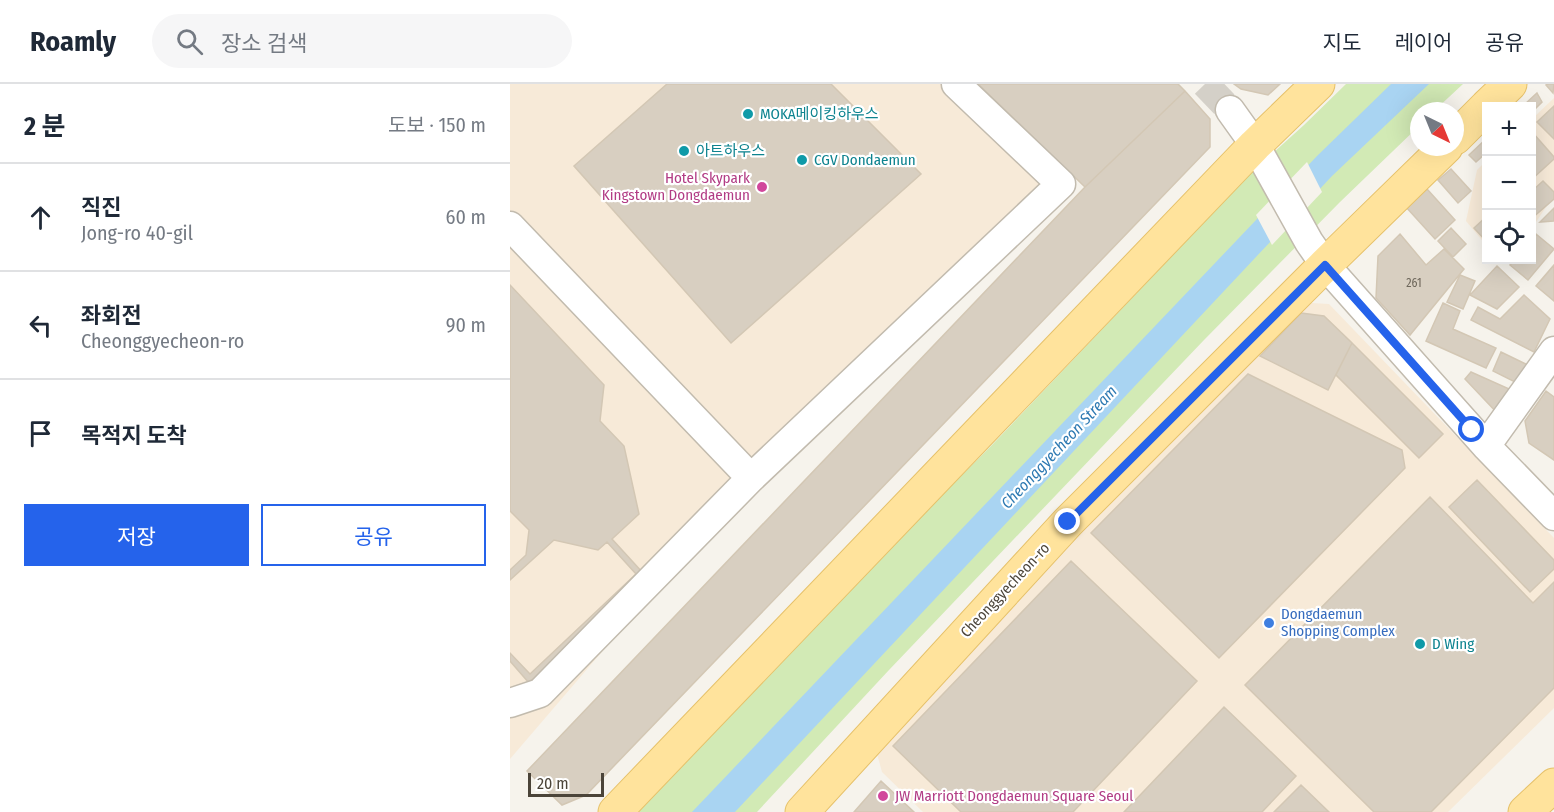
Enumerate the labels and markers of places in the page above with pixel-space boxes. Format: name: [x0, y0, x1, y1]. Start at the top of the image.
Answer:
place label: MOKA메이킹하우스: [760, 105, 879, 123]
marker: MOKA메이킹하우스: [741, 107, 755, 121]
place label: 아트하우스: [696, 142, 765, 160]
marker: 아트하우스: [677, 144, 691, 158]
place label: CGV Dondaemun: [814, 151, 916, 169]
marker: CGV Dondaemun: [795, 153, 809, 167]
place label: Hotel Skypark Kingstown Dongdaemun: [602, 169, 750, 204]
marker: Hotel Skypark Kingstown Dongdaemun: [755, 180, 769, 194]
place label: Dongdaemun Shopping Complex: [1281, 605, 1395, 640]
marker: Dongdaemun Shopping Complex: [1262, 616, 1276, 630]
place label: D Wing: [1432, 635, 1474, 653]
marker: D Wing: [1413, 637, 1427, 651]
place label: JW Marriott Dongdaemun Square Seoul: [895, 787, 1133, 805]
marker: JW Marriott Dongdaemun Square Seoul: [876, 789, 890, 803]

